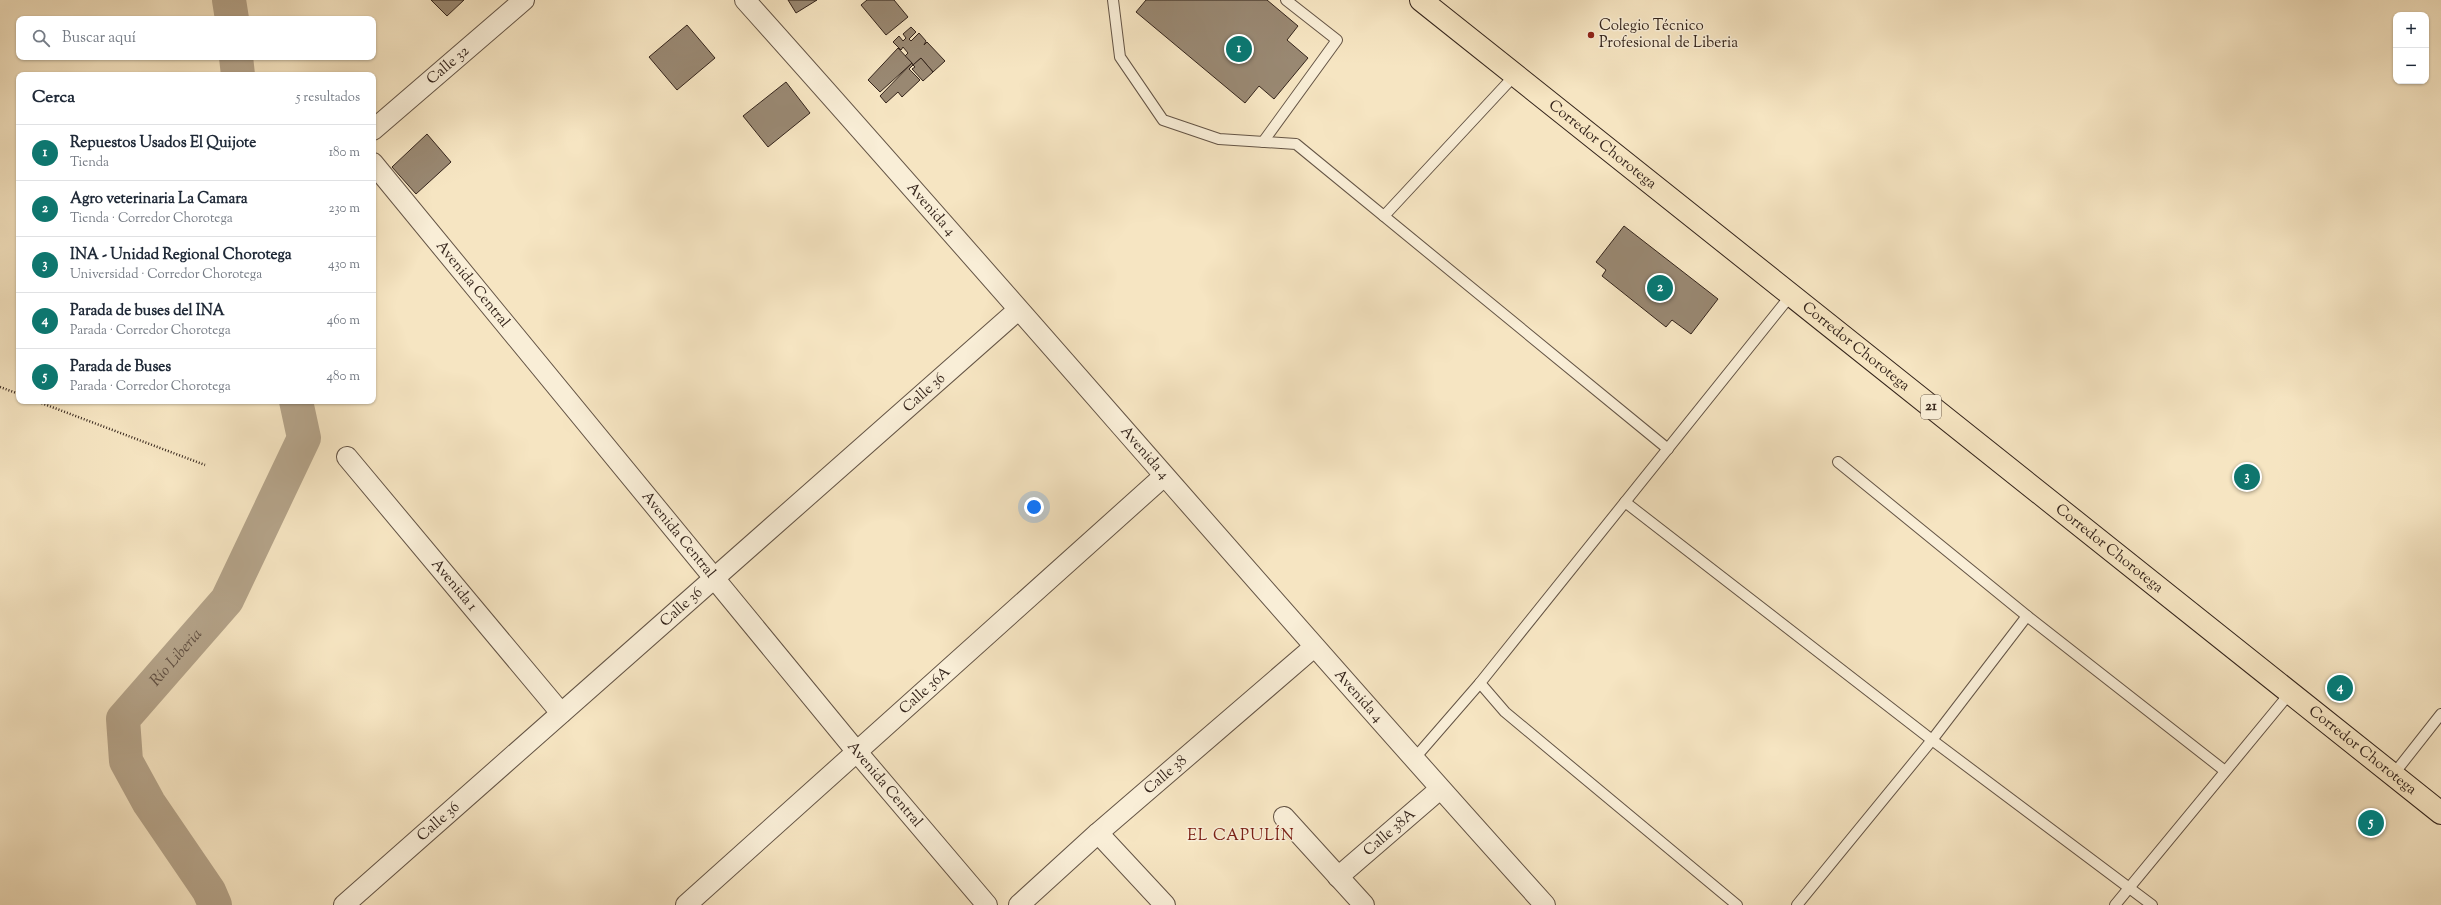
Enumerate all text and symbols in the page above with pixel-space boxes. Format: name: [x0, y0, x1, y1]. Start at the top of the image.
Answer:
map controls: [2393, 12, 2429, 84]
button: +: [2393, 12, 2429, 48]
search box: [16, 16, 376, 60]
place label: Colegio Técnico Profesional de Liberia: [1599, 16, 1738, 54]
icon: search: [30, 27, 52, 49]
text: Buscar aquí: [62, 28, 136, 49]
marker: Colegio Técnico Profesional de Liberia: [1586, 30, 1596, 40]
pin: 1: [1226, 34, 1252, 64]
street label: Calle 32: [422, 41, 474, 90]
button: −: [2393, 48, 2429, 84]
text: Cerca: [32, 86, 75, 110]
text: 5 resultados: [296, 89, 360, 107]
street label: Corredor Chorotega: [1544, 95, 1661, 194]
text: Repuestos Usados El Quijote: [70, 133, 256, 154]
text: 1: [43, 144, 47, 162]
text: 180 m: [329, 144, 360, 162]
text: Tienda: [70, 154, 109, 172]
street label: Avenida 4: [902, 178, 961, 241]
text: Agro veterinaria La Camara: [70, 189, 248, 210]
text: 2: [42, 200, 48, 218]
text: 230 m: [328, 200, 360, 218]
text: Tienda · Corredor Chorotega: [70, 210, 233, 228]
street label: Avenida Central: [431, 236, 515, 332]
text: INA - Unidad Regional Chorotega: [70, 245, 292, 266]
text: 3: [42, 256, 48, 274]
text: 430 m: [328, 256, 360, 274]
text: Universidad · Corredor Chorotega: [70, 266, 262, 284]
pin: 2: [1647, 273, 1673, 303]
street label: Corredor Chorotega: [1797, 297, 1914, 396]
text: Parada de buses del INA: [70, 301, 225, 322]
text: 4: [42, 312, 48, 330]
text: 460 m: [327, 312, 360, 330]
text: Parada · Corredor Chorotega: [70, 322, 231, 340]
text: Parada de Buses: [70, 357, 171, 378]
text: 5: [43, 368, 47, 386]
text: 480 m: [327, 368, 360, 386]
street label: Calle 36: [898, 368, 950, 417]
text: Parada · Corredor Chorotega: [70, 378, 231, 396]
road number: 21: [1921, 395, 1941, 419]
street label: Avenida 4: [1115, 422, 1174, 485]
pin: 3: [2234, 462, 2260, 492]
street label: Avenida Central: [636, 487, 720, 583]
your location: [1024, 497, 1044, 517]
street label: Corredor Chorotega: [2051, 499, 2168, 598]
street label: Avenida 1: [426, 554, 482, 616]
street label: Calle 36: [655, 583, 707, 632]
water label: Río Liberia: [145, 624, 208, 692]
street label: Calle 36A: [895, 662, 955, 719]
street label: Avenida 4: [1329, 665, 1388, 728]
pin: 4: [2327, 673, 2353, 703]
street label: Corredor Chorotega: [2304, 701, 2421, 800]
street label: Avenida Central: [842, 737, 927, 832]
street label: Calle 38: [1139, 750, 1192, 799]
street label: Calle 36: [413, 797, 464, 846]
street label: Calle 38A: [1359, 804, 1420, 861]
pin: 5: [2358, 808, 2384, 838]
district label: EL CAPULÍN: [1187, 825, 1295, 848]

